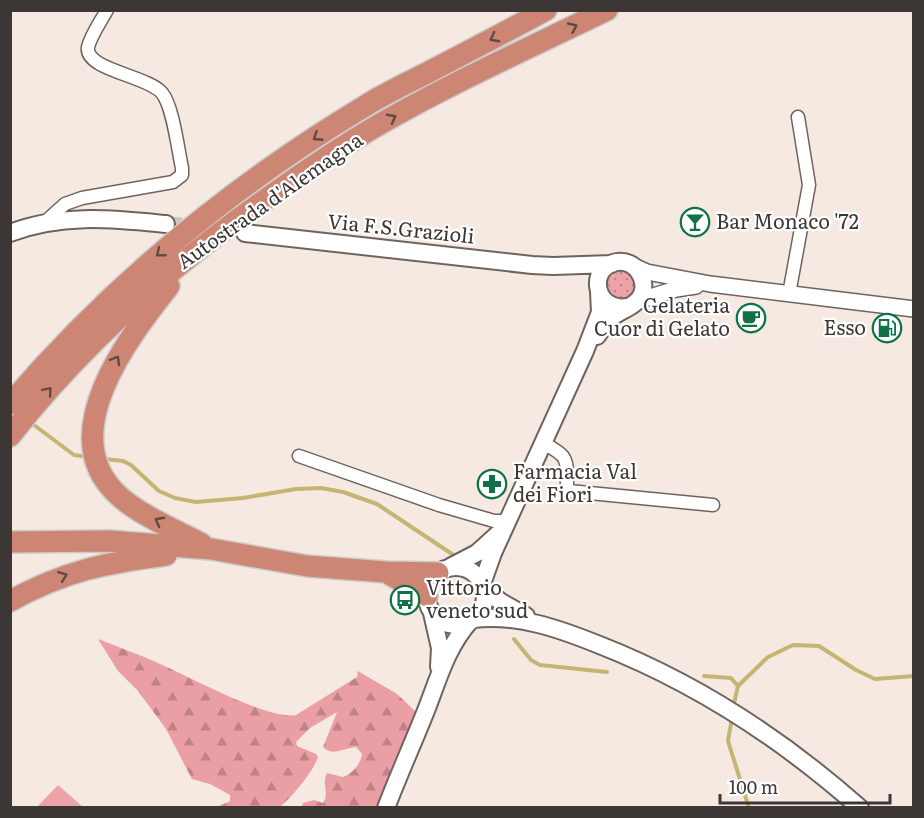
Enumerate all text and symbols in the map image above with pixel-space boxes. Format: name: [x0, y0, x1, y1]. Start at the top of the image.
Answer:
one-way arrow: [567, 22, 578, 34]
one-way arrow: [490, 30, 501, 42]
one-way arrow: [386, 114, 396, 125]
street label: Autostrada d'Alemagna: [170, 124, 368, 275]
one-way arrow: [312, 130, 323, 141]
street label: Via F.S.Grazioli: [326, 204, 476, 250]
place label: Bar Monaco '72: [716, 205, 859, 235]
bar icon: Bar Monaco '72: [679, 206, 711, 238]
one-way arrow: [156, 246, 167, 257]
place label: Gelateria Cuor di Gelato: [594, 289, 730, 342]
cafe icon: Gelateria Cuor di Gelato: [735, 302, 767, 334]
place label: Esso: [823, 311, 866, 341]
fuel station icon: Esso: [871, 312, 903, 344]
one-way arrow: [109, 356, 120, 366]
one-way arrow: [41, 387, 52, 398]
place label: Farmacia Val dei Fiori: [513, 455, 637, 508]
pharmacy icon: Farmacia Val dei Fiori: [476, 468, 508, 500]
one-way arrow: [155, 517, 166, 528]
one-way arrow: [57, 571, 68, 583]
place label: Vittorio veneto sud: [426, 571, 528, 624]
bus stop icon: Vittorio veneto sud: [389, 584, 421, 616]
scale bar: [720, 767, 890, 805]
text: 100 m: [729, 773, 778, 800]

